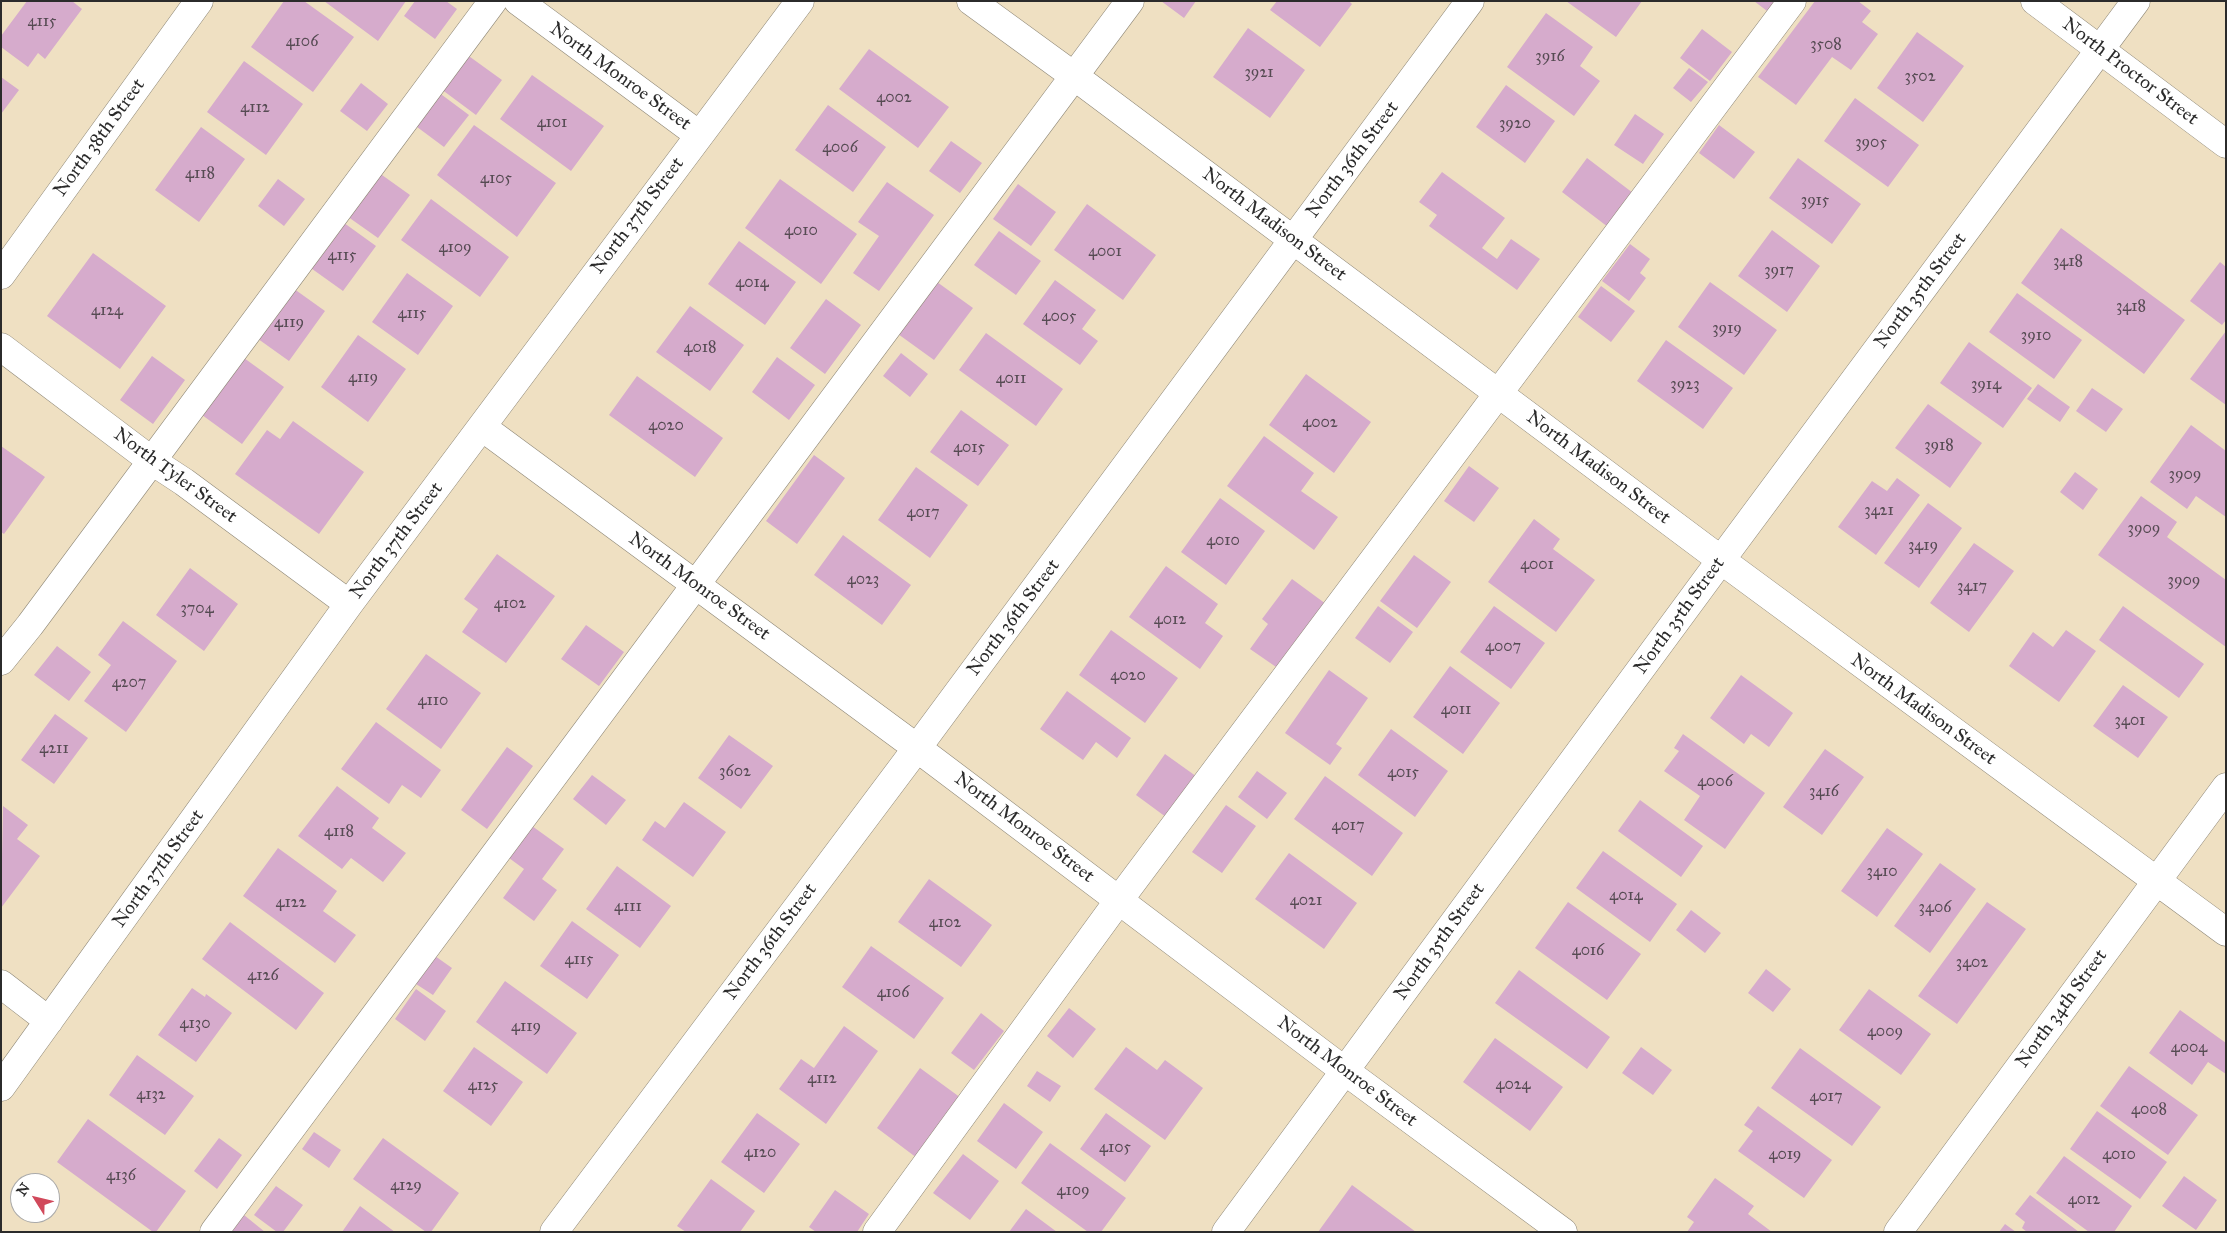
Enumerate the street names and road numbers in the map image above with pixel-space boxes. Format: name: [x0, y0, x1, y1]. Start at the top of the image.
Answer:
street label: North Proctor Street: [2058, 13, 2202, 131]
street label: North Monroe Street: [545, 18, 695, 136]
street label: North 38th Street: [50, 75, 150, 201]
street label: North 36th Street: [1302, 97, 1404, 223]
street label: North 37th Street: [587, 153, 689, 279]
street label: North Madison Street: [1197, 163, 1351, 287]
street label: North 35th Street: [1870, 229, 1972, 353]
street label: North Madison Street: [1521, 406, 1675, 530]
street label: North Tyler Street: [109, 424, 241, 528]
street label: North 37th Street: [346, 478, 448, 604]
street label: North Monroe Street: [624, 528, 774, 646]
street label: North 35th Street: [1630, 553, 1730, 679]
street label: North 36th Street: [963, 555, 1065, 681]
street label: North Madison Street: [1846, 649, 2000, 771]
street label: North Monroe Street: [950, 768, 1098, 888]
street label: North 37th Street: [109, 806, 209, 932]
street label: North 36th Street: [720, 879, 822, 1005]
street label: North 35th Street: [1390, 879, 1490, 1005]
street label: North 34th Street: [2011, 945, 2113, 1073]
street label: North Monroe Street: [1273, 1012, 1421, 1132]

